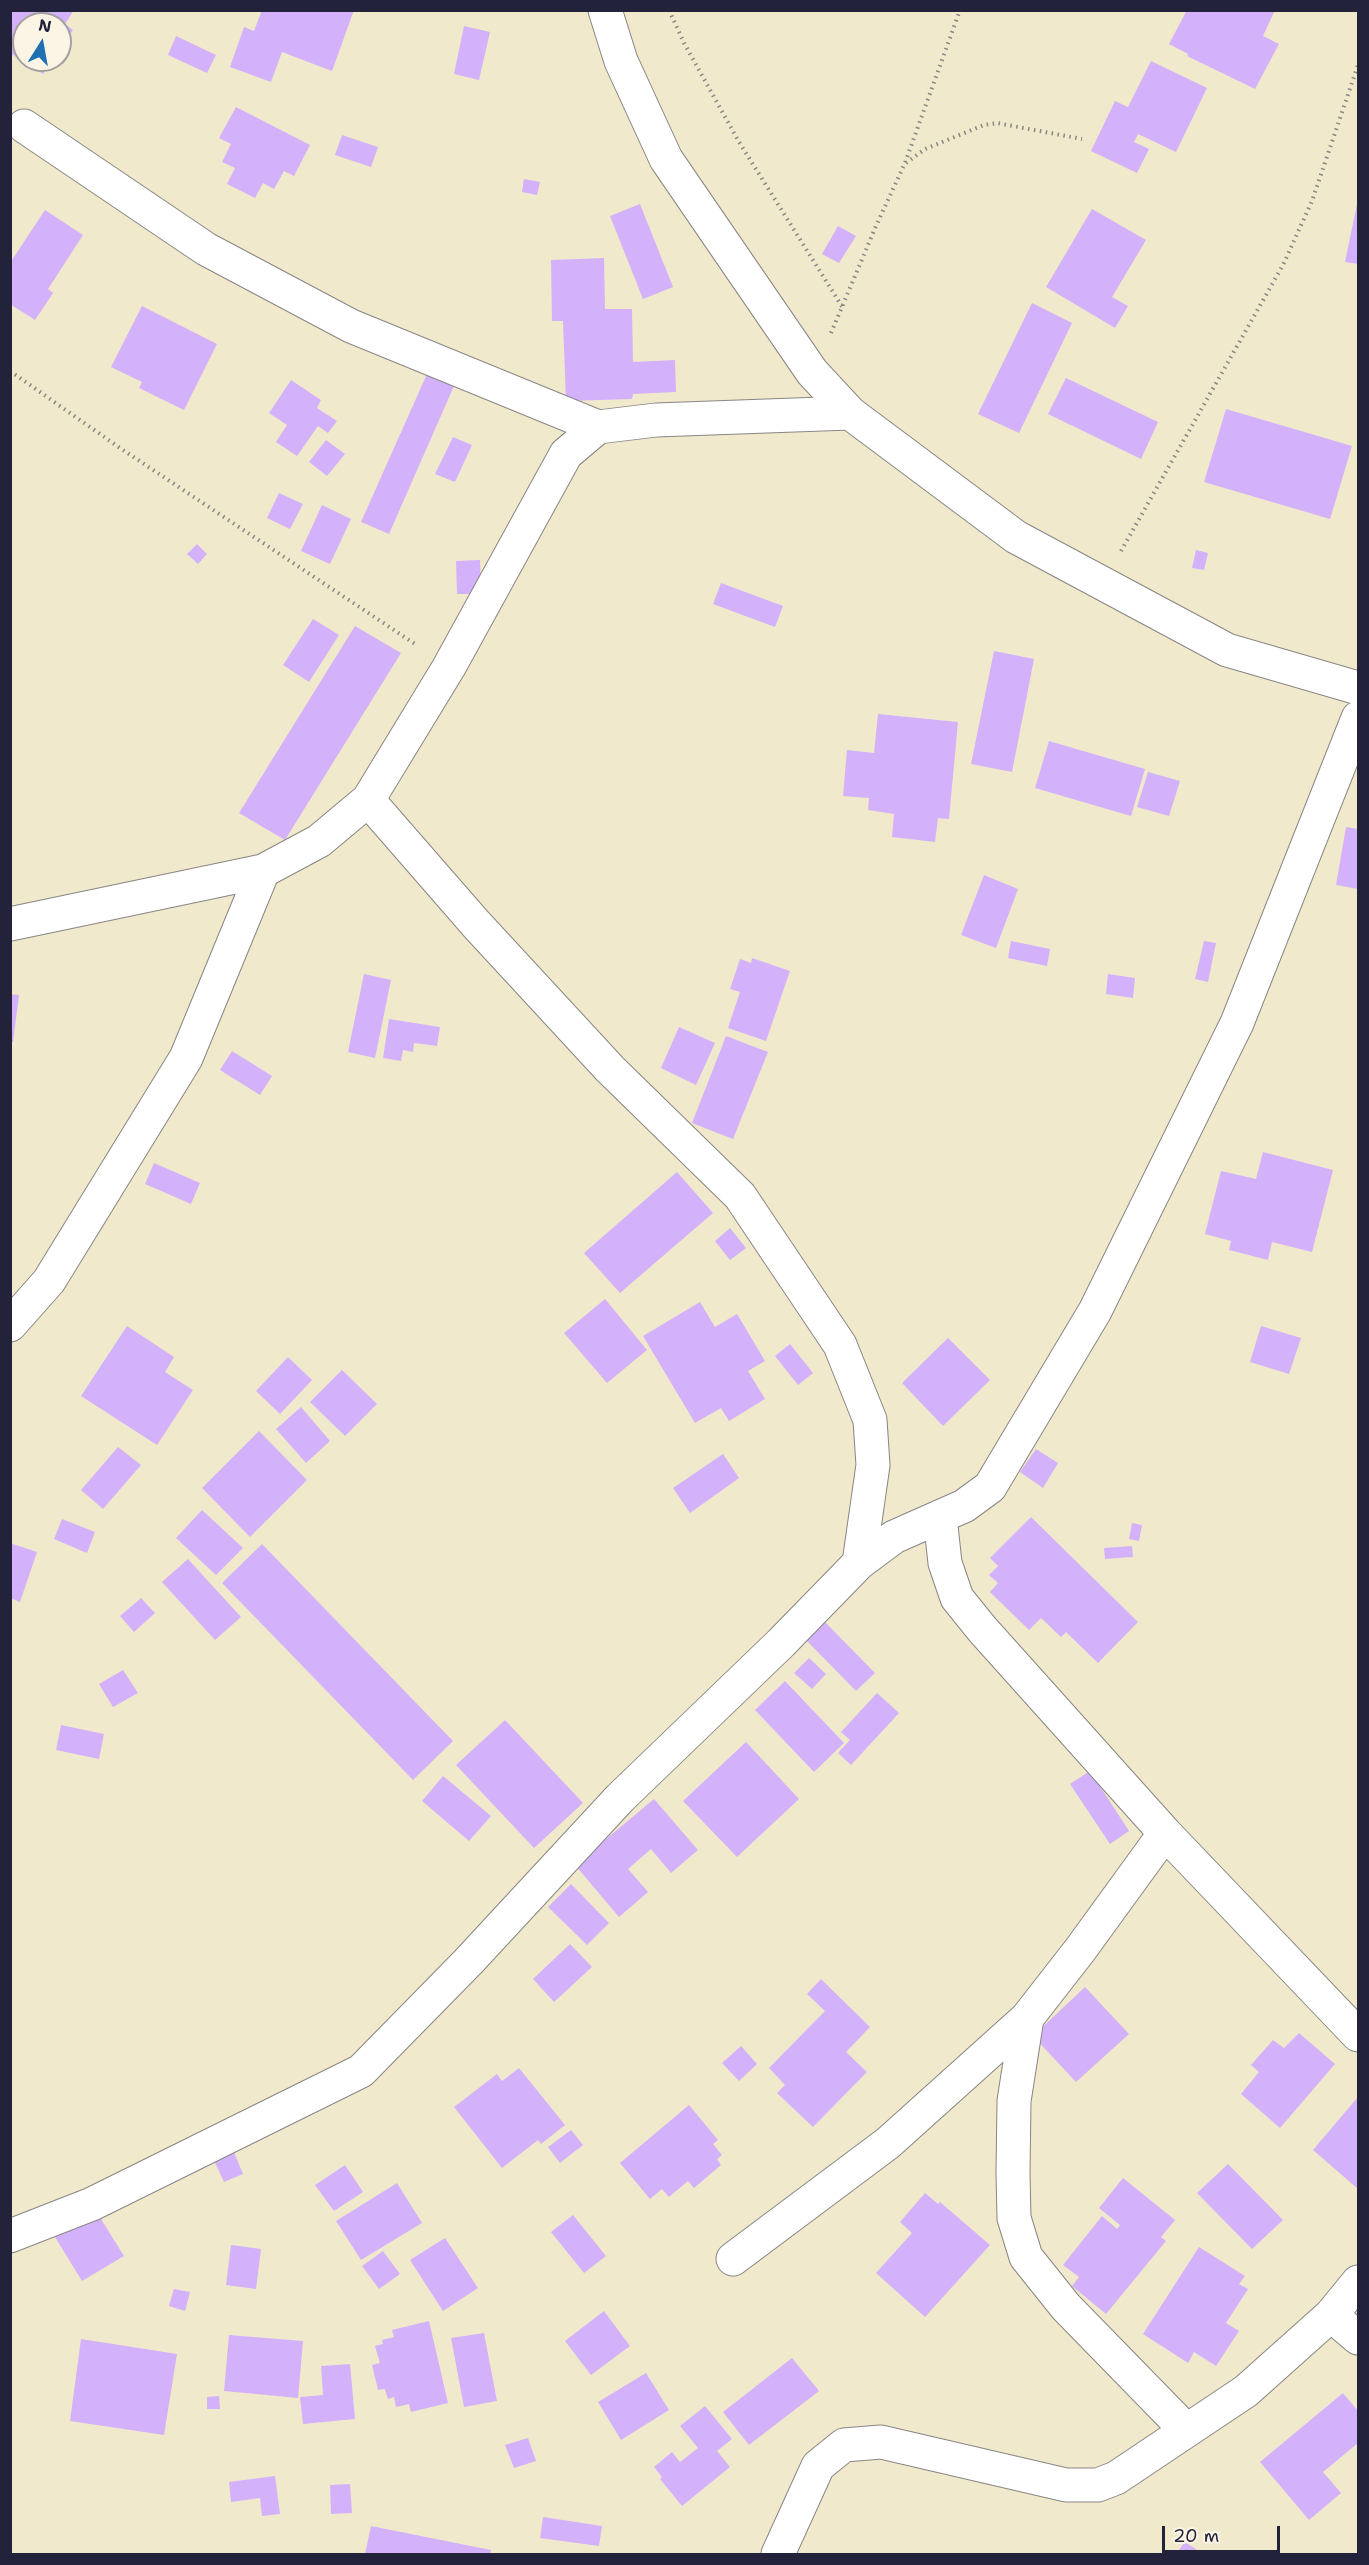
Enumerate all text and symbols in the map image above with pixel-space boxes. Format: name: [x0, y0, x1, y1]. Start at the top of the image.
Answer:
north arrow: [12, 12, 72, 72]
text: N: [37, 14, 53, 37]
scale bar: [1165, 2514, 1284, 2552]
text: 20 m: [1173, 2524, 1219, 2548]

